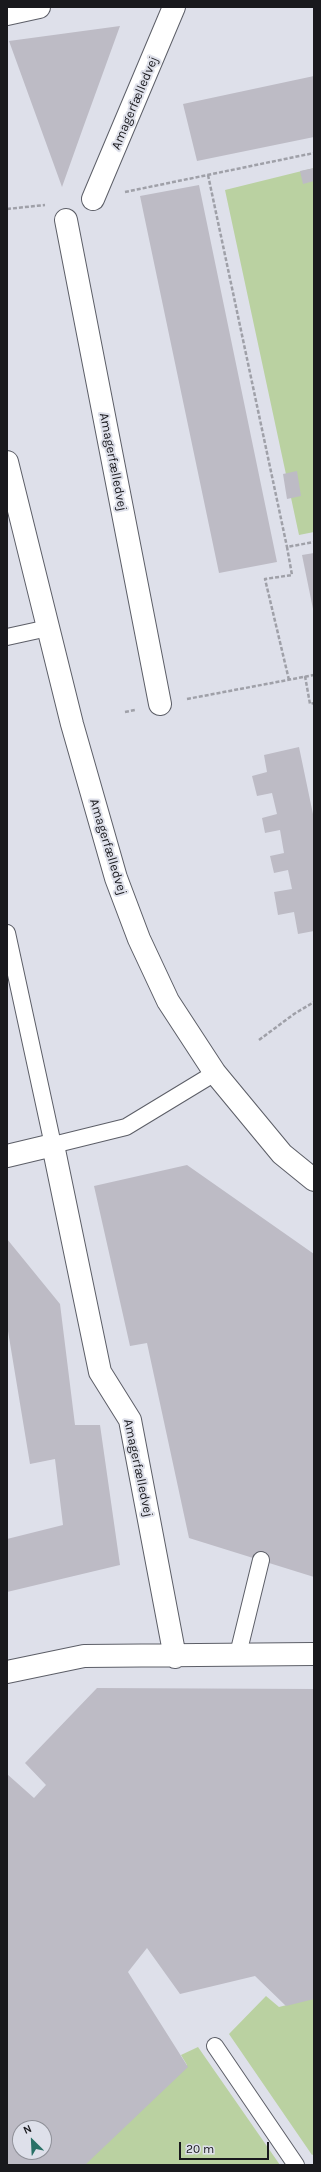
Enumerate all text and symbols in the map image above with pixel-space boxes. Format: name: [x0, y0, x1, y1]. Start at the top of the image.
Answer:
street label: Amagerfælledvej: [108, 54, 162, 152]
street label: Amagerfælledvej: [96, 411, 130, 513]
street label: Amagerfælledvej: [86, 797, 130, 897]
street label: Amagerfælledvej: [120, 1418, 156, 1518]
north arrow: [12, 2120, 52, 2160]
text: N: [21, 2122, 34, 2137]
scale bar: [181, 2134, 271, 2160]
text: 20 m: [186, 2142, 214, 2156]

